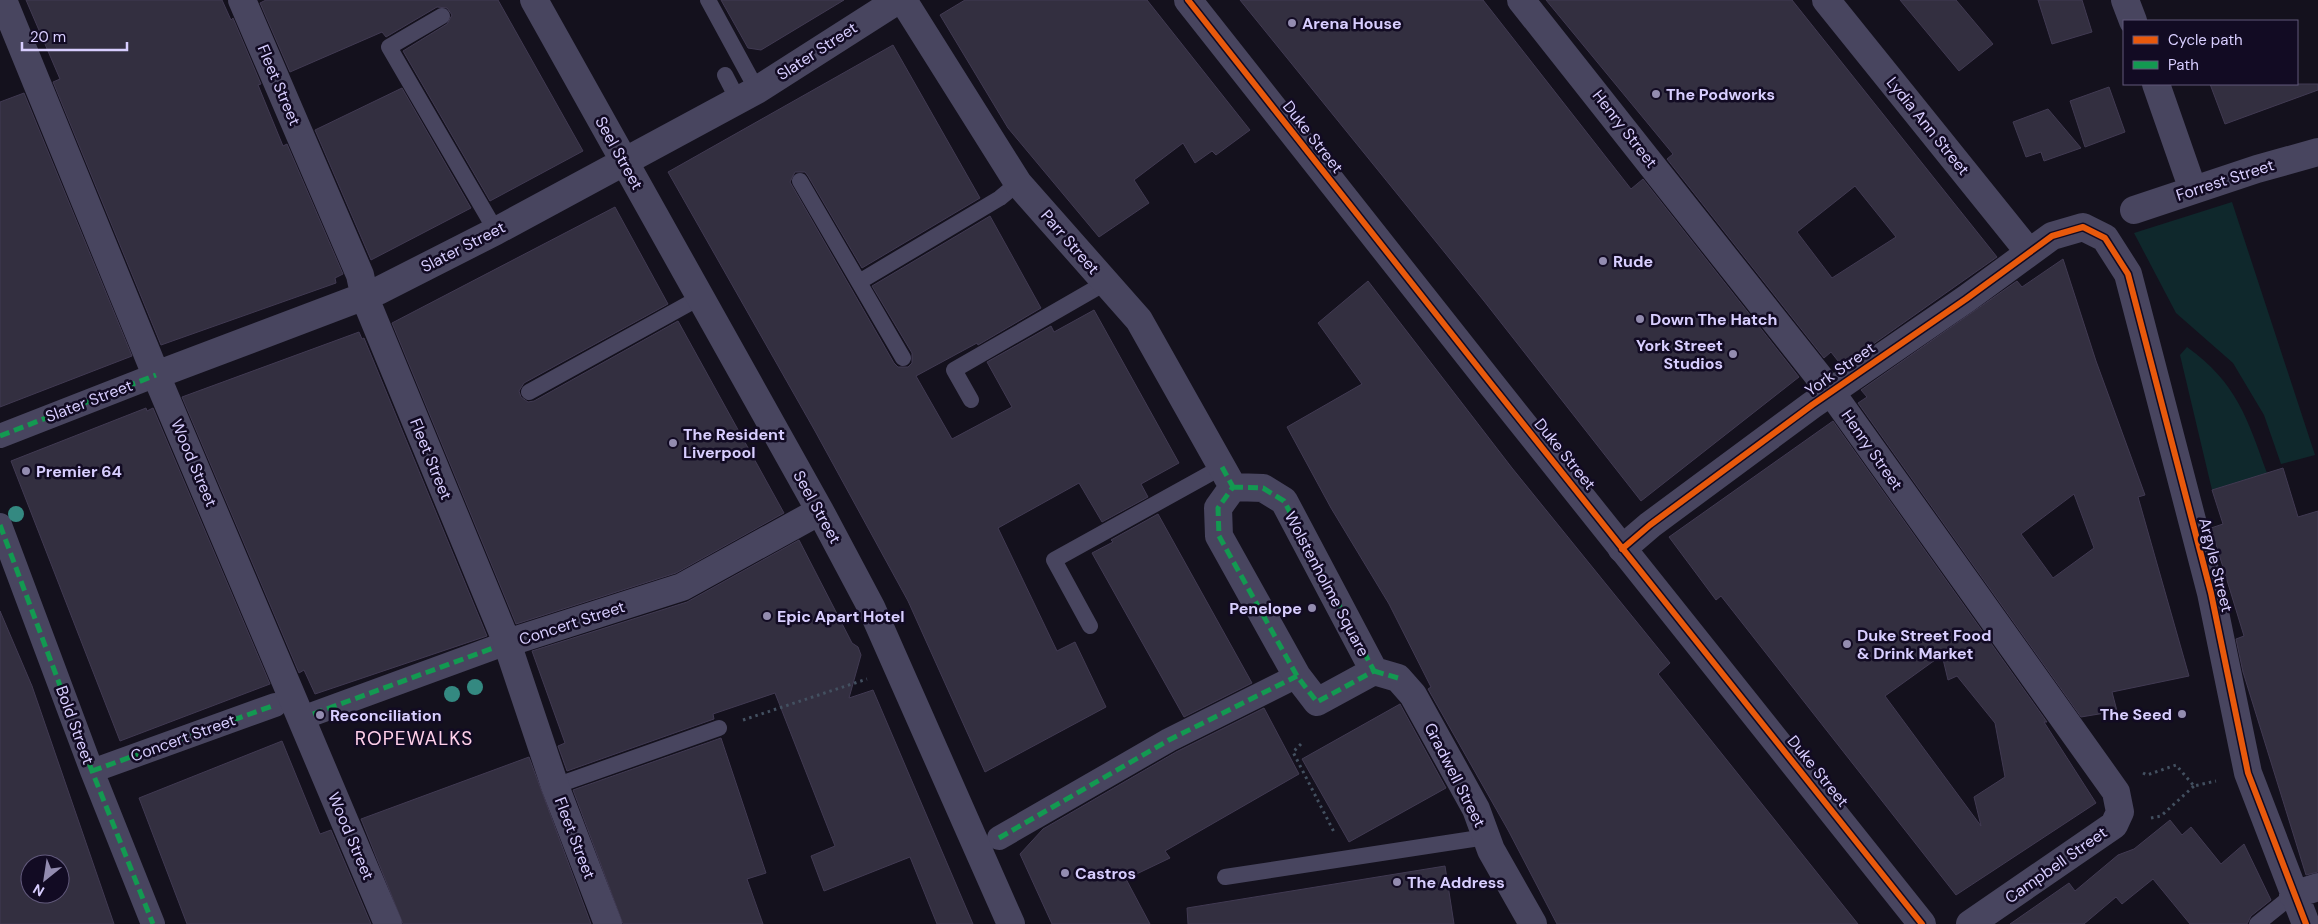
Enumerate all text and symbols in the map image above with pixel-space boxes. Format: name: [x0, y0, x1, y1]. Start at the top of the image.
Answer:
place label: Arena House: [1302, 13, 1402, 34]
street label: Slater Street: [773, 17, 861, 85]
marker: Arena House: [1286, 17, 1298, 29]
scale bar: [22, 20, 128, 52]
legend: [2123, 20, 2298, 85]
text: 20 m: [30, 27, 66, 47]
text: Cycle path: [2168, 30, 2243, 50]
street label: Fleet Street: [253, 41, 305, 129]
text: Path: [2168, 55, 2199, 75]
street label: Lydia Ann Street: [1882, 72, 1974, 180]
place label: The Podworks: [1666, 84, 1775, 105]
street label: Henry Street: [1588, 86, 1662, 172]
marker: The Podworks: [1650, 88, 1662, 100]
street label: Duke Street: [1278, 97, 1348, 177]
street label: Seel Street: [590, 113, 648, 193]
street label: Forrest Street: [2173, 154, 2277, 206]
street label: Parr Street: [1036, 205, 1104, 279]
street label: Slater Street: [417, 217, 509, 277]
place label: Rude: [1613, 251, 1653, 272]
marker: Rude: [1597, 255, 1609, 267]
place label: Down The Hatch: [1650, 309, 1777, 330]
marker: Down The Hatch: [1634, 313, 1646, 325]
place label: York Street Studios: [1636, 335, 1723, 374]
street label: York Street: [1801, 337, 1879, 401]
marker: York Street Studios: [1727, 348, 1739, 360]
street label: Slater Street: [42, 375, 136, 427]
street label: Henry Street: [1837, 406, 1907, 494]
street label: Duke Street: [1530, 414, 1600, 494]
street label: Fleet Street: [405, 415, 457, 503]
street label: Wood Street: [166, 416, 222, 510]
place label: The Resident Liverpool: [683, 424, 785, 463]
marker: The Resident Liverpool: [667, 437, 679, 449]
place label: Premier 64: [36, 461, 122, 482]
marker: Premier 64: [20, 465, 32, 477]
street label: Seel Street: [788, 467, 846, 547]
street label: Wolstenholme Square: [1280, 508, 1374, 660]
street label: Argyle Street: [2194, 516, 2238, 614]
street label: Concert Street: [516, 596, 628, 650]
place label: Penelope: [1229, 598, 1302, 619]
marker: Penelope: [1306, 602, 1318, 614]
place label: Epic Apart Hotel: [777, 606, 905, 627]
marker: Epic Apart Hotel: [761, 610, 773, 622]
place label: Duke Street Food & Drink Market: [1857, 625, 1991, 664]
marker: Duke Street Food & Drink Market: [1841, 638, 1853, 650]
street label: Bold Street: [51, 683, 99, 767]
place label: The Seed: [2100, 704, 2172, 725]
place label: Reconciliation: [330, 705, 442, 726]
marker: The Seed: [2176, 708, 2188, 720]
street label: Concert Street: [128, 709, 238, 767]
marker: Reconciliation: [314, 709, 326, 721]
street label: Gradwell Street: [1420, 719, 1490, 831]
district label: ROPEWALKS: [355, 726, 473, 751]
street label: Duke Street: [1783, 731, 1853, 811]
street label: Wood Street: [323, 789, 379, 883]
street label: Fleet Street: [550, 794, 600, 882]
street label: Campbell Street: [2001, 822, 2111, 908]
north arrow: [20, 854, 70, 904]
place label: Castros: [1075, 863, 1136, 884]
marker: Castros: [1059, 867, 1071, 879]
place label: The Address: [1407, 872, 1505, 893]
marker: The Address: [1391, 876, 1403, 888]
text: N: [30, 880, 47, 901]

